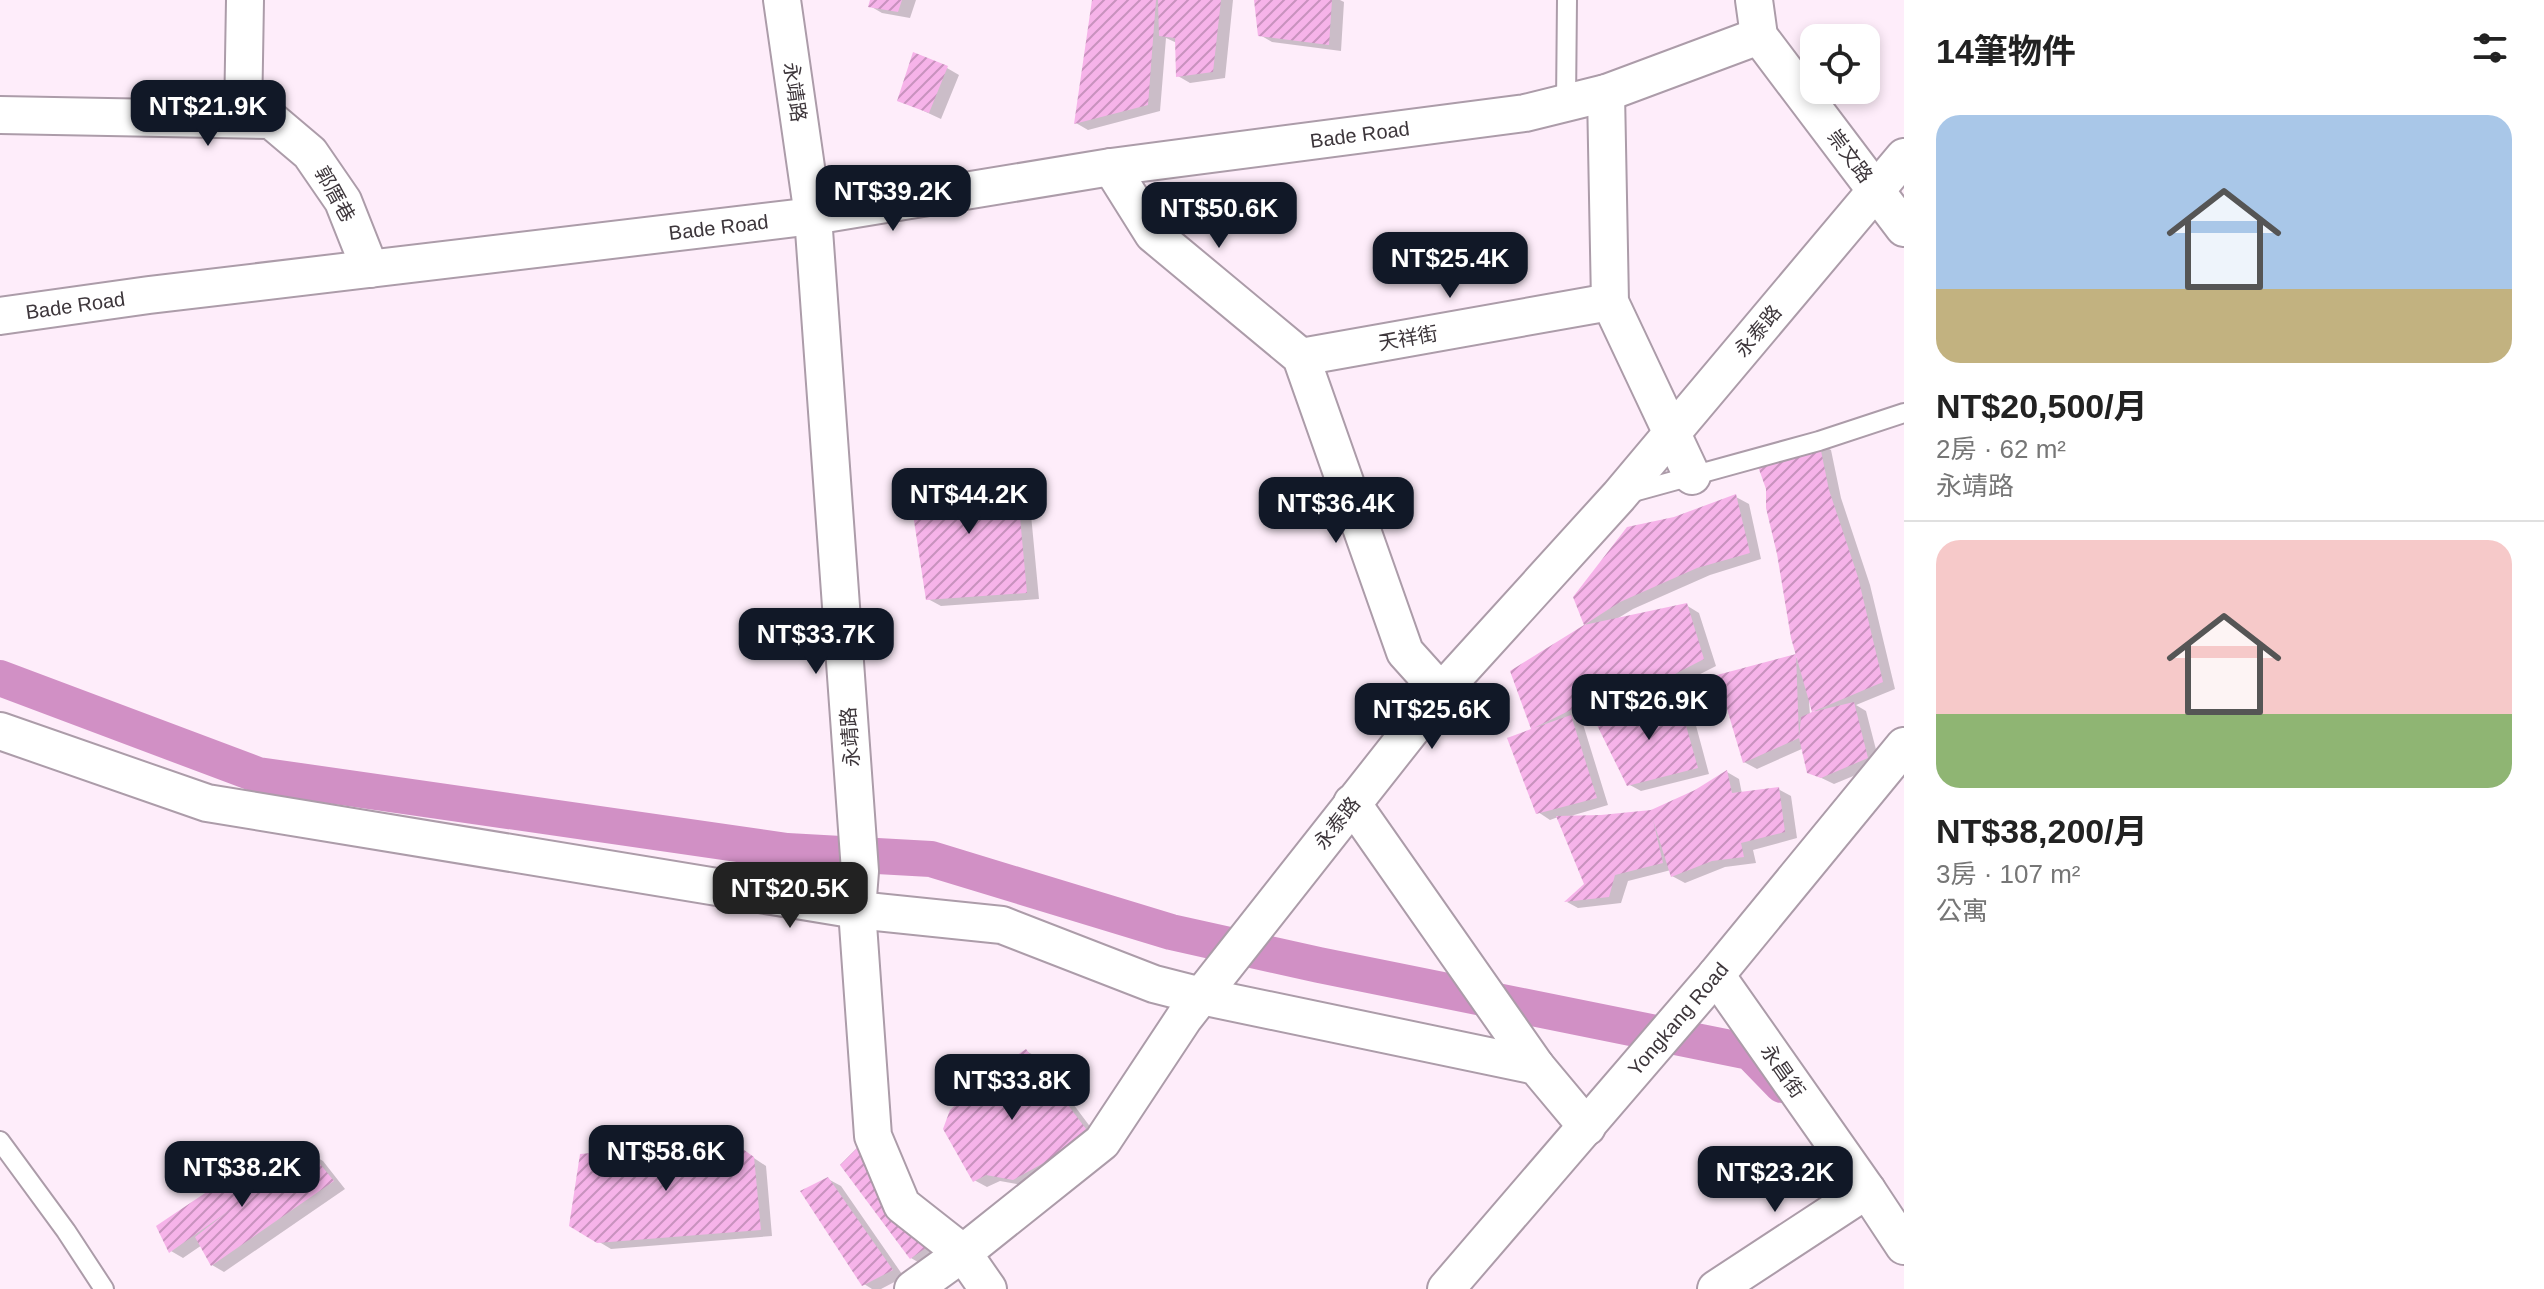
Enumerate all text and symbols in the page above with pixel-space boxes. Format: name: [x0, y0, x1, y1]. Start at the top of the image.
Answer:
map controls: [1800, 24, 1880, 104]
button: locate: [1800, 24, 1880, 104]
icon: filters: [2468, 26, 2512, 70]
text: 14筆物件: [1936, 32, 2076, 70]
street label: 永靖路: [780, 61, 810, 123]
pin: NT$21.9K: [125, 80, 291, 148]
text: NT$21.9K: [149, 91, 267, 121]
street label: Bade Road: [1309, 117, 1411, 152]
street label: 崇文路: [1823, 125, 1877, 187]
street label: 郭厝巷: [311, 162, 359, 226]
pin: NT$39.2K: [810, 165, 976, 233]
icon: home: [2152, 167, 2296, 311]
text: NT$39.2K: [834, 176, 952, 206]
pin: NT$50.6K: [1136, 182, 1302, 250]
text: NT$50.6K: [1160, 193, 1278, 223]
street label: Bade Road: [668, 210, 770, 244]
pin: NT$25.4K: [1367, 232, 1533, 300]
text: NT$25.4K: [1391, 243, 1509, 273]
street label: Bade Road: [24, 288, 126, 323]
street label: 永泰路: [1730, 301, 1786, 361]
street label: 天祥街: [1377, 322, 1439, 354]
text: NT$20,500/月: [1936, 387, 2148, 425]
text: 2房 · 62 m²: [1936, 434, 2066, 464]
pin: NT$44.2K: [886, 468, 1052, 536]
text: 永靖路: [1936, 471, 2014, 501]
pin: NT$36.4K: [1253, 477, 1419, 545]
text: NT$44.2K: [910, 479, 1028, 509]
text: NT$36.4K: [1277, 488, 1395, 518]
icon: home: [2152, 592, 2296, 736]
pin: NT$33.7K: [733, 608, 899, 676]
text: NT$33.7K: [757, 619, 875, 649]
pin: NT$26.9K: [1566, 674, 1732, 742]
pin: NT$25.6K: [1349, 683, 1515, 751]
text: NT$26.9K: [1590, 685, 1708, 715]
text: NT$25.6K: [1373, 694, 1491, 724]
street label: 永靖路: [837, 706, 863, 768]
street label: 永泰路: [1310, 793, 1364, 853]
text: NT$38,200/月: [1936, 812, 2148, 850]
text: 3房 · 107 m²: [1936, 859, 2081, 889]
pin: NT$20.5K: [707, 862, 873, 930]
text: NT$20.5K: [731, 873, 849, 903]
text: 公寓: [1936, 896, 1988, 926]
street label: Yongkang Road: [1624, 958, 1733, 1080]
street label: 永昌街: [1757, 1040, 1809, 1102]
pin: NT$33.8K: [929, 1054, 1095, 1122]
text: NT$33.8K: [953, 1065, 1071, 1095]
pin: NT$58.6K: [583, 1125, 749, 1193]
text: NT$58.6K: [607, 1136, 725, 1166]
pin: NT$38.2K: [159, 1141, 325, 1209]
pin: NT$23.2K: [1692, 1146, 1858, 1214]
text: NT$38.2K: [183, 1152, 301, 1182]
text: NT$23.2K: [1716, 1157, 1834, 1187]

